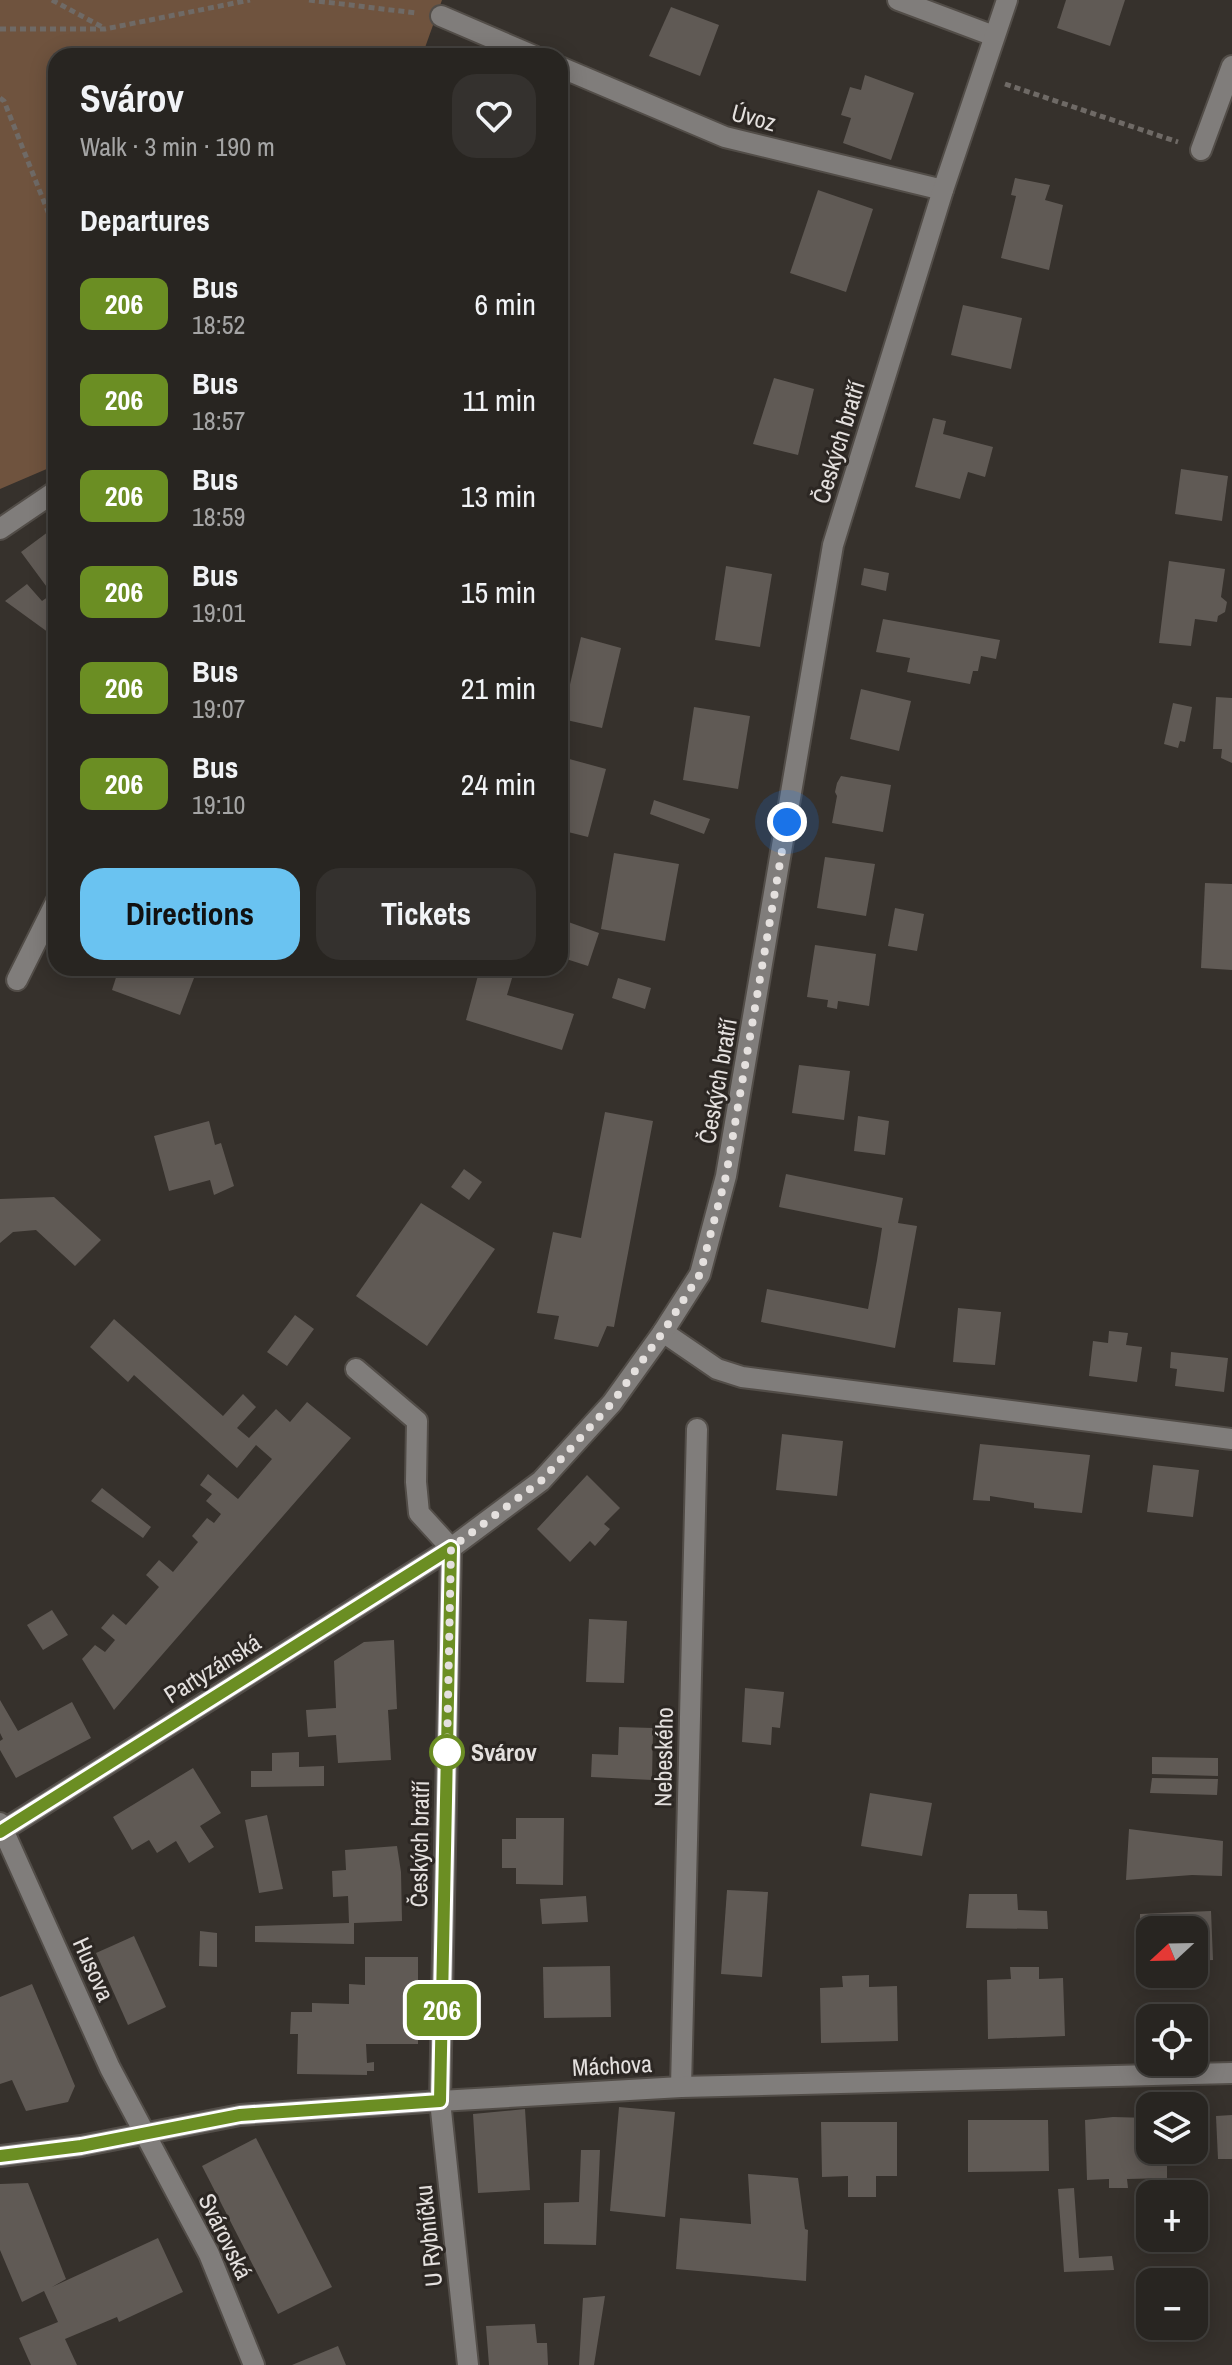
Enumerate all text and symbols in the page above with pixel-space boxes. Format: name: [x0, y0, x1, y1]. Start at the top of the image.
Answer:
text: Svárov: [80, 73, 184, 124]
button: heart: [452, 74, 536, 158]
street label: Úvoz: [728, 96, 780, 138]
text: Walk · 3 min · 190 m: [80, 129, 275, 164]
text: Departures: [80, 200, 210, 240]
text: Bus: [192, 267, 238, 307]
text: 6 min: [474, 284, 536, 324]
text: 206: [105, 285, 143, 323]
text: 18:52: [192, 307, 245, 342]
text: Bus: [192, 363, 238, 403]
street label: Českých bratří: [804, 376, 872, 507]
text: 11 min: [463, 380, 536, 420]
text: 206: [105, 381, 143, 419]
text: 18:57: [192, 403, 245, 438]
text: Bus: [192, 459, 238, 499]
text: 13 min: [461, 476, 536, 516]
text: 206: [105, 477, 143, 515]
text: 18:59: [192, 499, 245, 534]
text: Bus: [192, 555, 238, 595]
text: 15 min: [461, 572, 536, 612]
text: 206: [105, 573, 143, 611]
text: 19:01: [192, 595, 245, 630]
text: Bus: [192, 651, 238, 691]
text: 21 min: [461, 668, 536, 708]
text: 206: [105, 669, 143, 707]
text: 19:07: [192, 691, 245, 726]
text: Bus: [192, 747, 238, 787]
text: 24 min: [461, 764, 536, 804]
text: 206: [105, 765, 143, 803]
text: 19:10: [192, 787, 245, 822]
your location: [767, 802, 807, 842]
button: Directions: [80, 868, 300, 960]
button: Tickets: [316, 868, 536, 960]
street label: Českých bratří: [690, 1015, 744, 1146]
street label: Partyzánská: [158, 1626, 266, 1710]
street label: Nebeského: [646, 1707, 680, 1807]
marker: Svárov: [430, 1735, 464, 1769]
place label: Svárov: [471, 1736, 537, 1768]
street label: Českých bratří: [402, 1780, 436, 1908]
north arrow: [1136, 1916, 1208, 1988]
map controls: [1136, 1916, 1208, 2340]
street label: Husova: [66, 1932, 122, 2006]
line badge: 206: [396, 1984, 488, 2036]
text: 206: [423, 1991, 461, 2029]
button: locate: [1136, 2004, 1208, 2076]
street label: Máchova: [571, 2047, 653, 2083]
button: layers: [1136, 2092, 1208, 2164]
button: +: [1136, 2180, 1208, 2252]
street label: U Rybníčku: [407, 2184, 449, 2288]
street label: Svárovská: [191, 2188, 261, 2284]
button: −: [1136, 2268, 1208, 2340]

